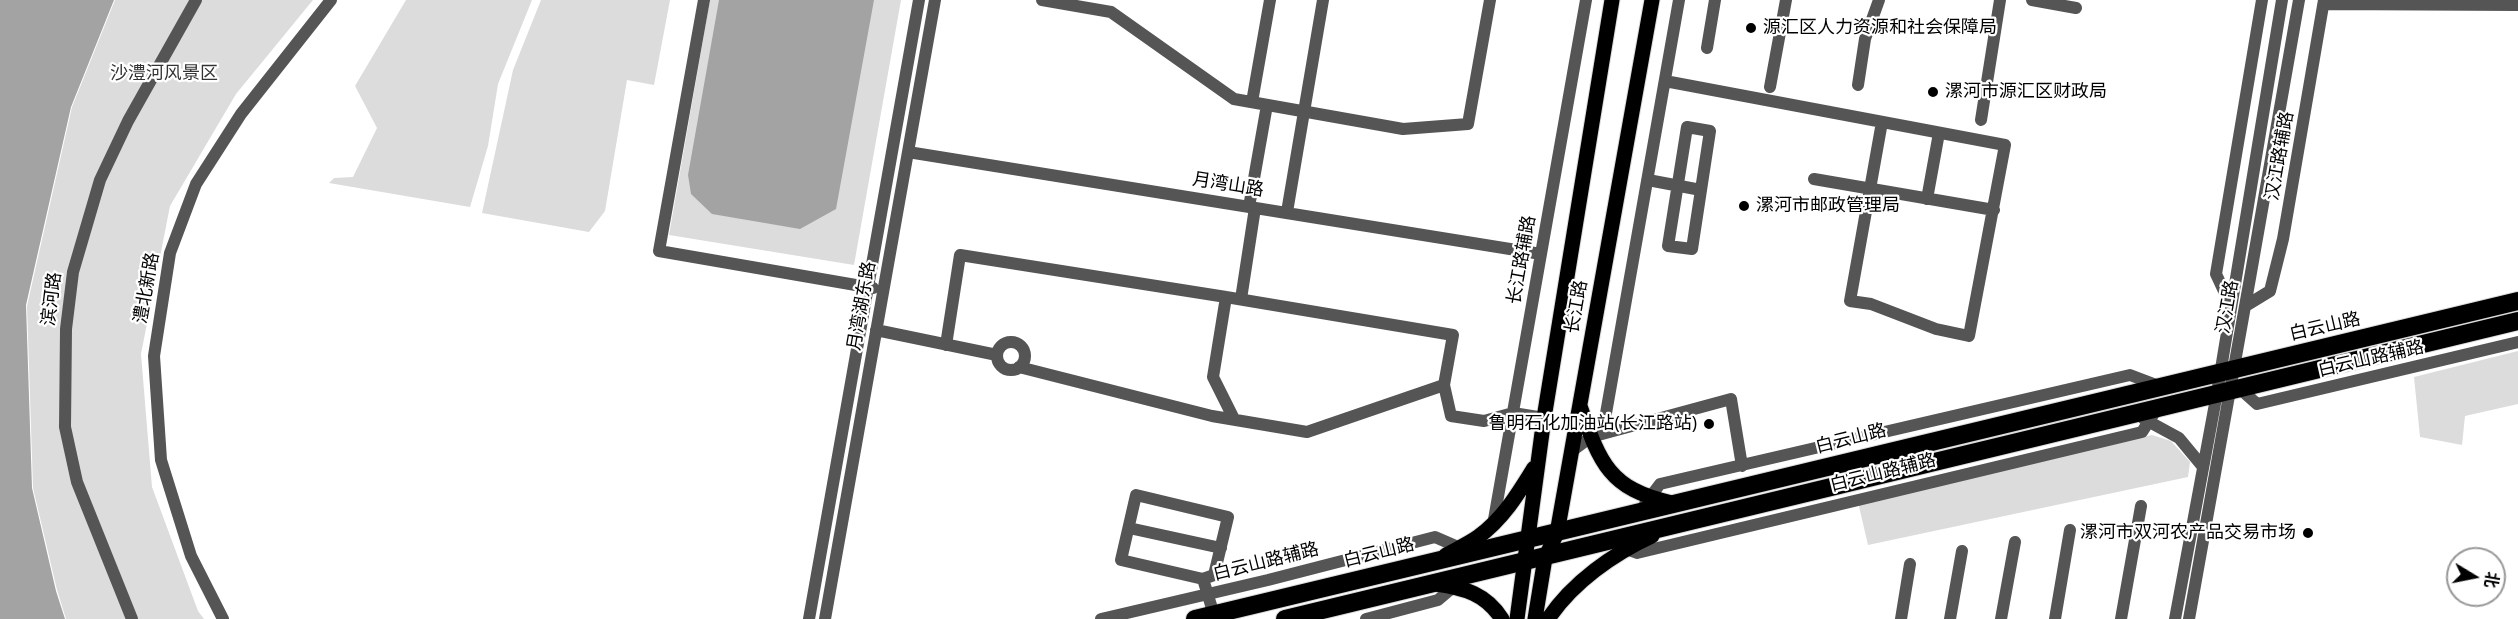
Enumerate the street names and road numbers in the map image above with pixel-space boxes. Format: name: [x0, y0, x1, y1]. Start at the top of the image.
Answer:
street label: 汉江路辅路: [2262, 110, 2298, 202]
street label: 月湾山路: [1191, 169, 1265, 201]
street label: 长江路辅路: [1504, 214, 1540, 306]
street label: 澧北新路: [130, 251, 164, 325]
street label: 月湾湖东路: [844, 260, 880, 352]
street label: 滨河路: [38, 271, 66, 327]
street label: 长江路: [1562, 279, 1592, 335]
street label: 汉江路: [2213, 279, 2243, 335]
street label: 白云山路: [2287, 308, 2363, 346]
street label: 白云山路辅路: [2316, 336, 2426, 382]
street label: 白云山路: [1813, 420, 1889, 458]
street label: 白云山路辅路: [1828, 449, 1938, 497]
street label: 白云山路: [1341, 534, 1417, 572]
street label: 白云山路辅路: [1211, 538, 1321, 586]

